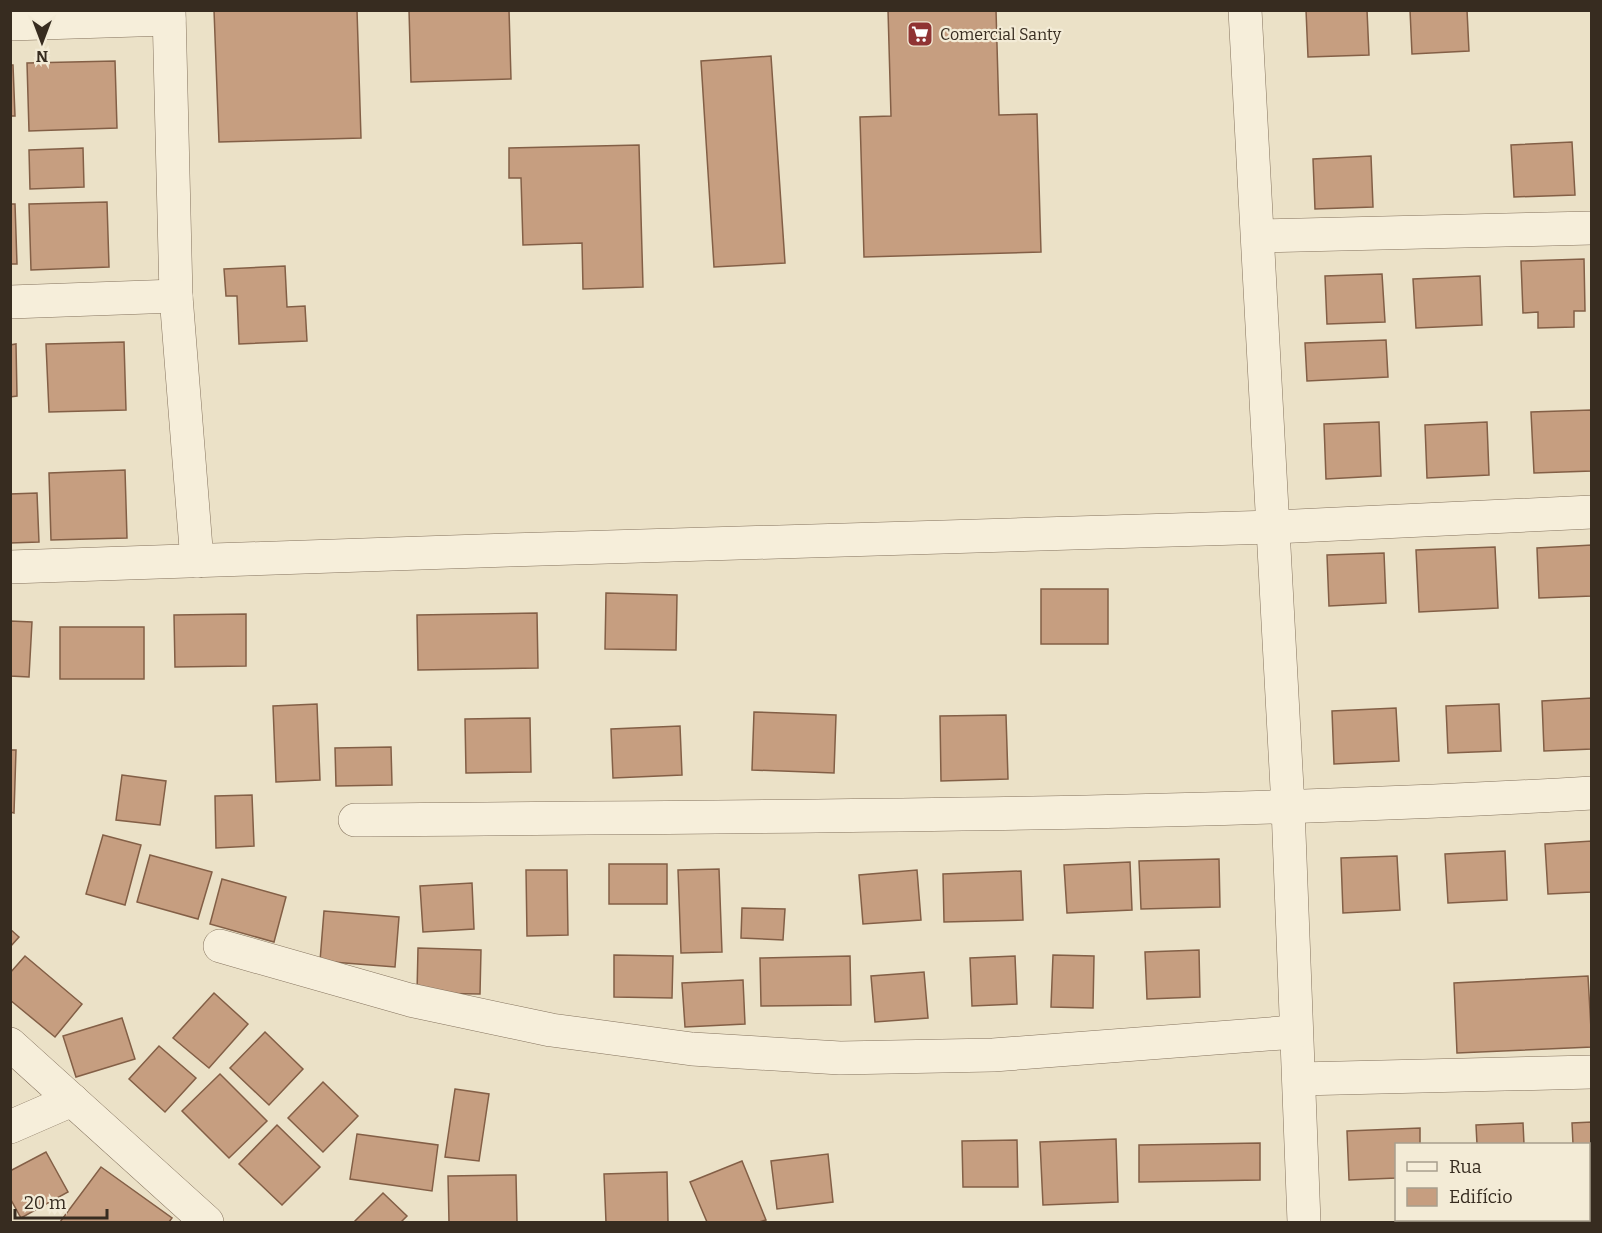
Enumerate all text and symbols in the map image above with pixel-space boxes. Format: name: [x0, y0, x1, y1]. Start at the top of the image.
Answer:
north arrow: [12, 12, 72, 72]
supermarket icon: Comercial Santy: [905, 19, 935, 49]
place label: Comercial Santy: [940, 25, 1062, 44]
text: N: [36, 47, 48, 66]
legend: [1395, 1143, 1590, 1221]
text: Rua: [1449, 1156, 1482, 1178]
scale bar: [15, 1182, 106, 1220]
text: Edifício: [1449, 1186, 1513, 1208]
text: 20 m: [24, 1192, 66, 1214]

